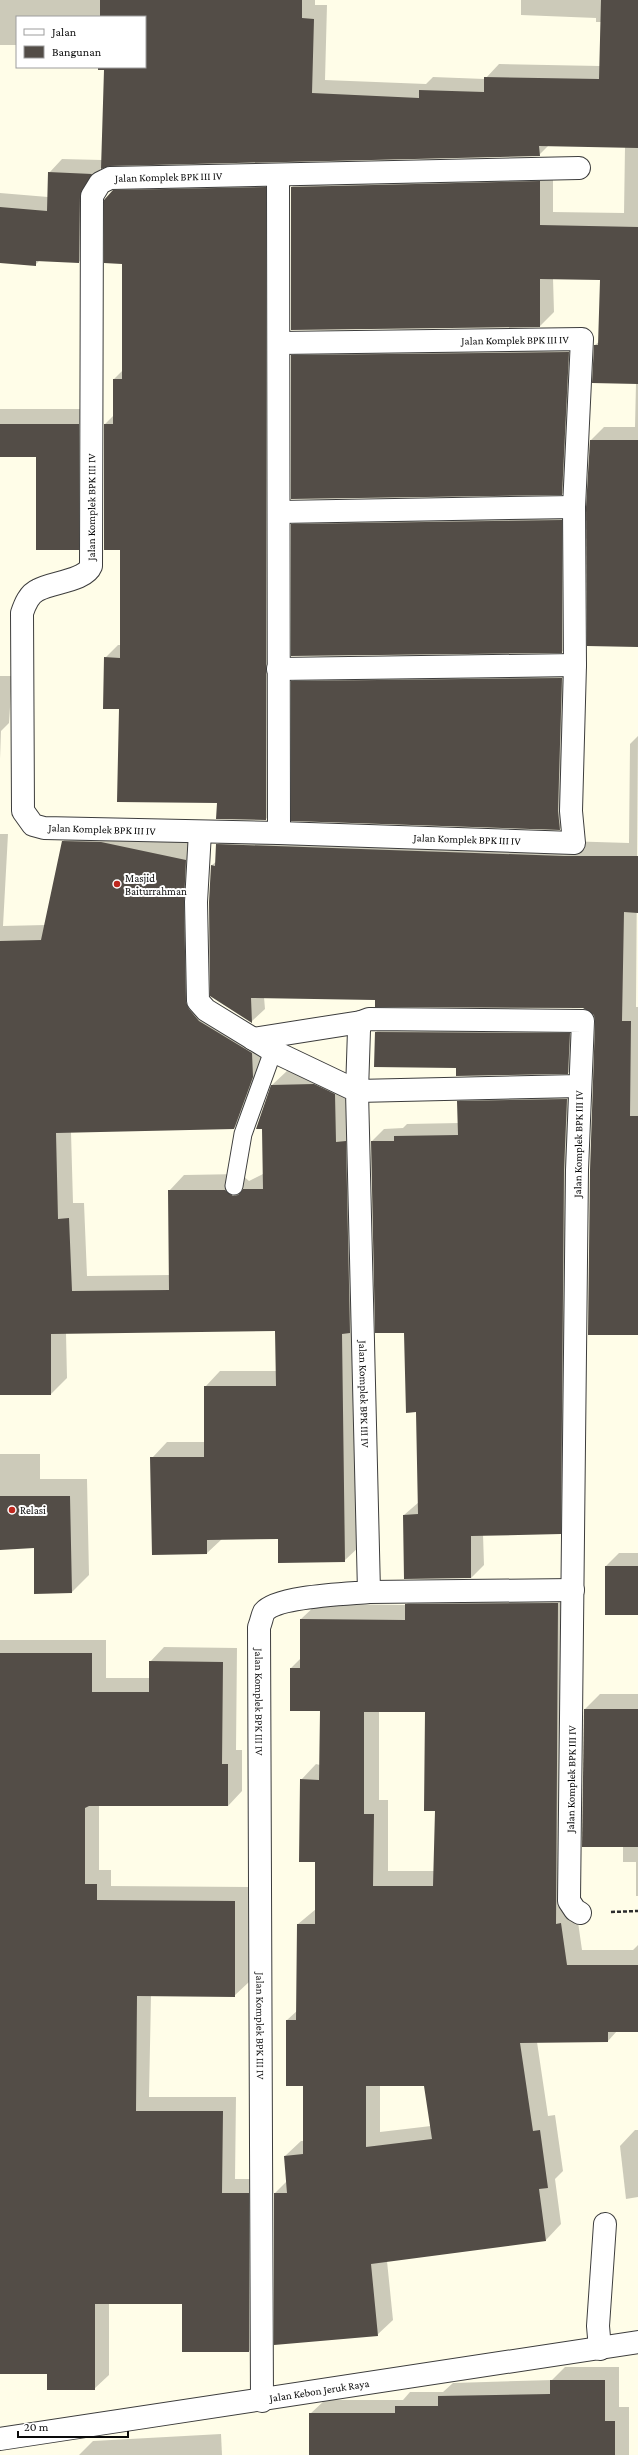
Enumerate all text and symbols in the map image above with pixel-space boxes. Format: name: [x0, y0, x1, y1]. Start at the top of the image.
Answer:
legend: [16, 16, 146, 68]
text: Jalan: [51, 25, 77, 39]
text: Bangunan: [52, 45, 102, 59]
street label: Jalan Komplek BPK III IV: [114, 170, 223, 185]
street label: Jalan Komplek BPK III IV: [460, 333, 569, 348]
street label: Jalan Komplek BPK III IV: [85, 453, 98, 562]
street label: Jalan Komplek BPK III IV: [47, 821, 156, 838]
street label: Jalan Komplek BPK III IV: [412, 831, 521, 848]
place label: Masjid Baiturrahman: [125, 872, 187, 897]
marker: Masjid Baiturrahman: [112, 879, 122, 889]
street label: Jalan Komplek BPK III IV: [571, 1090, 586, 1199]
street label: Jalan Komplek BPK III IV: [356, 1339, 372, 1449]
place label: Relasi: [20, 1504, 46, 1516]
marker: Relasi: [7, 1505, 17, 1515]
street label: Jalan Komplek BPK III IV: [252, 1647, 266, 1756]
street label: Jalan Komplek BPK III IV: [564, 1725, 579, 1834]
street label: Jalan Komplek BPK III IV: [253, 1971, 267, 2080]
street label: Jalan Kebon Jeruk Raya: [268, 2377, 370, 2405]
scale bar: [18, 2413, 128, 2439]
text: 20 m: [24, 2420, 49, 2434]

